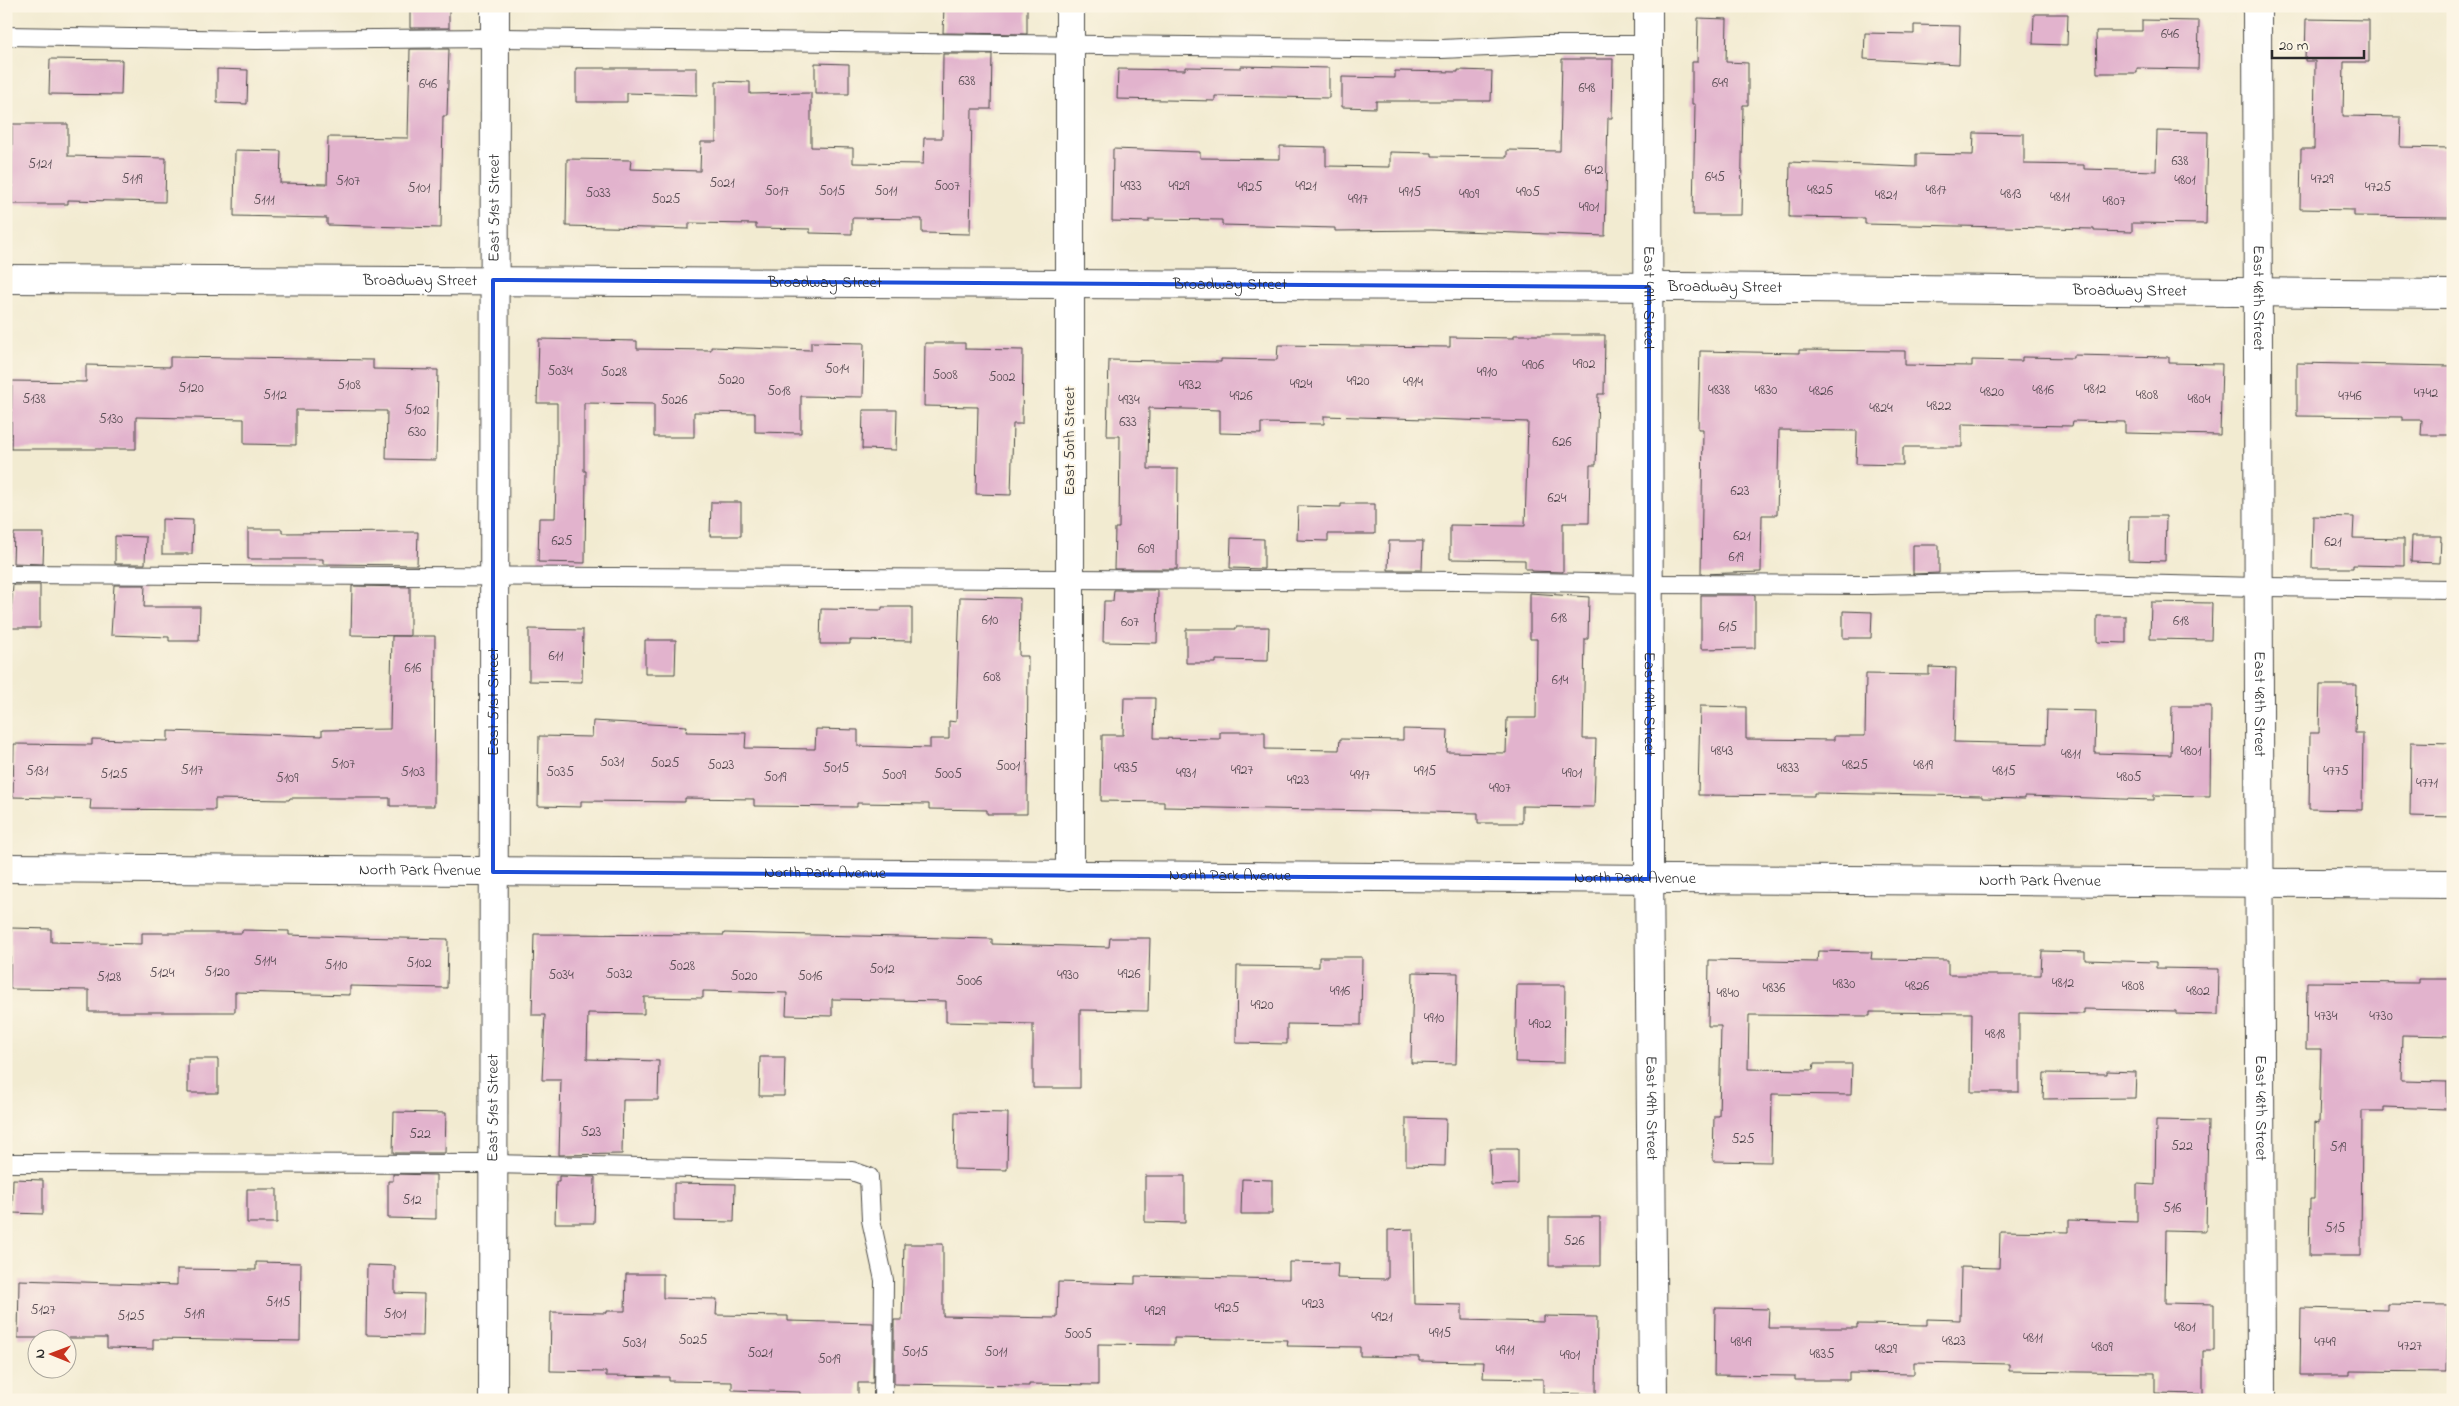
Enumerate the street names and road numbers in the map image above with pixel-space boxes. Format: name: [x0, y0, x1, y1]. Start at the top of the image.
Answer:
street label: East 51st Street: [483, 153, 507, 262]
street label: East 48th Street: [2246, 245, 2270, 352]
street label: East 49th Street: [1636, 246, 1660, 351]
street label: Broadway Street: [362, 269, 478, 293]
street label: Broadway Street: [767, 271, 883, 295]
street label: Broadway Street: [1172, 273, 1288, 297]
street label: Broadway Street: [1667, 275, 1783, 300]
street label: Broadway Street: [2072, 279, 2188, 304]
street label: East 50th Street: [1058, 386, 1082, 496]
street label: East 51st Street: [482, 647, 506, 756]
street label: East 48th Street: [2247, 651, 2271, 758]
street label: East 49th Street: [1637, 652, 1661, 757]
street label: North Park Avenue: [359, 858, 482, 883]
street label: North Park Avenue: [764, 861, 887, 886]
street label: North Park Avenue: [1169, 864, 1292, 888]
street label: North Park Avenue: [1574, 866, 1697, 891]
street label: North Park Avenue: [1979, 869, 2102, 894]
street label: East 51st Street: [481, 1053, 505, 1162]
street label: East 48th Street: [2248, 1055, 2272, 1162]
street label: East 49th Street: [1638, 1056, 1663, 1161]

